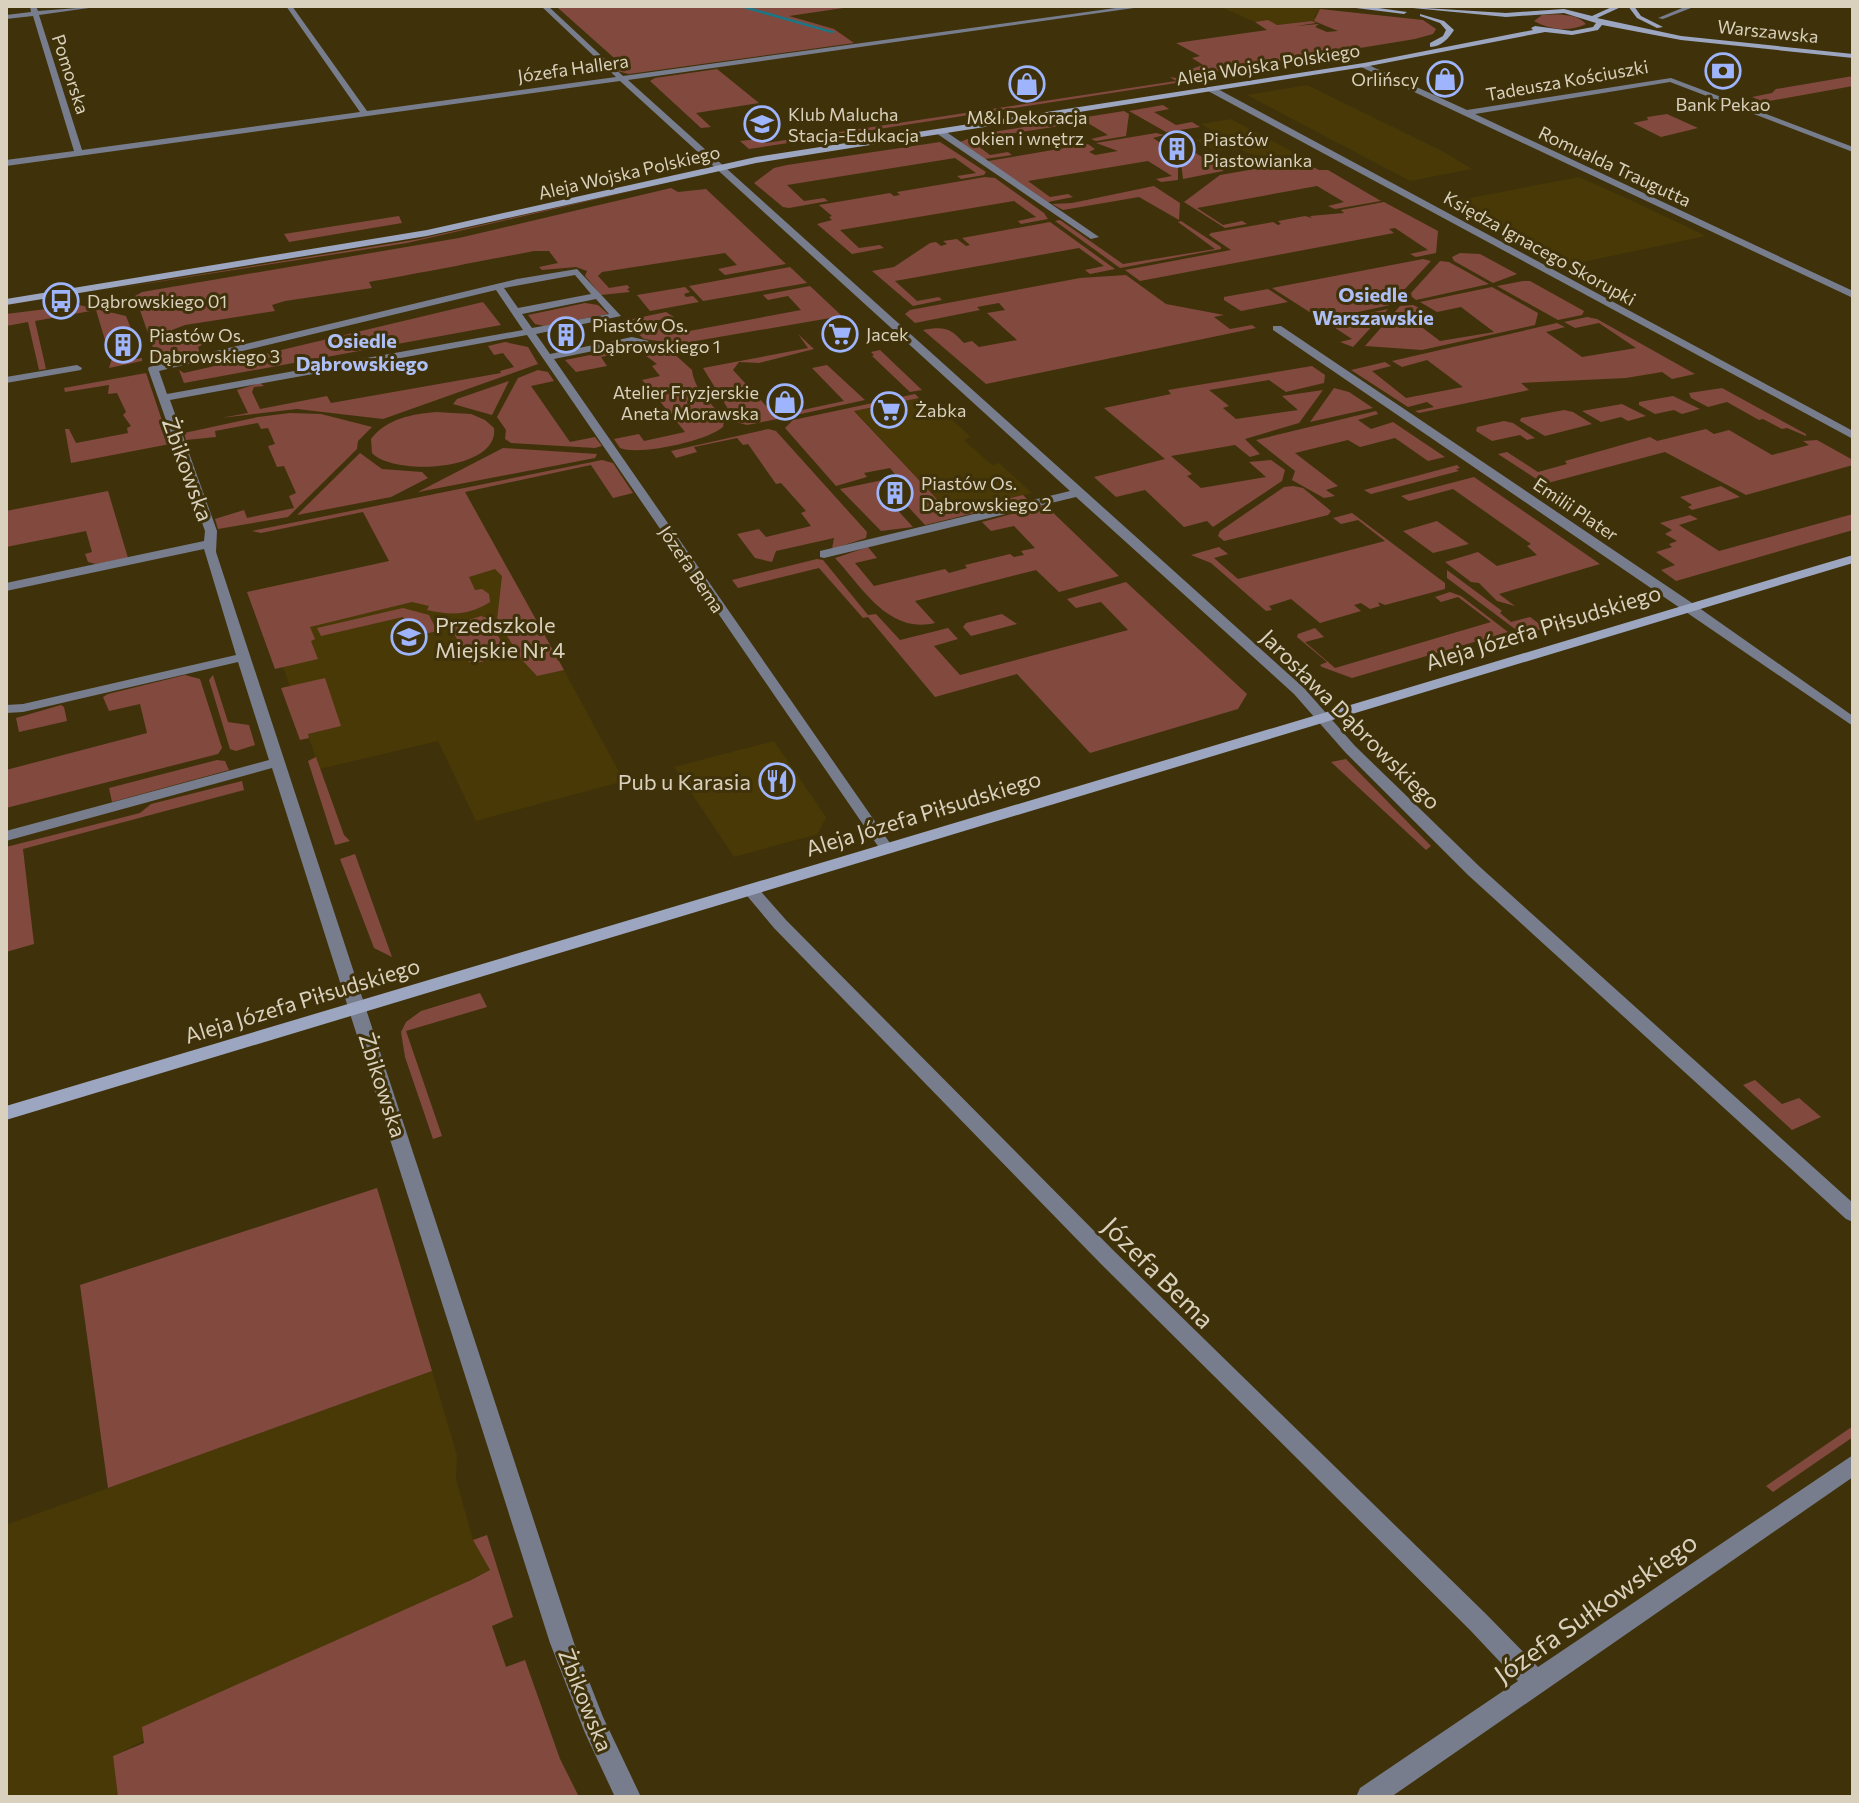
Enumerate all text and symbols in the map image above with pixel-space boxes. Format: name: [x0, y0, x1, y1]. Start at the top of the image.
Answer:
street label: Warszawska: [1716, 15, 1820, 47]
street label: Pomorska: [48, 31, 94, 117]
street label: Aleja Wojska Polskiego: [1174, 39, 1362, 89]
street label: Józefa Hallera: [516, 49, 630, 87]
bank icon: Bank Pekao: [1704, 52, 1742, 90]
street label: Tadeusza Kościuszki: [1484, 55, 1650, 105]
shop icon: Orlińscy: [1426, 60, 1464, 98]
shop icon: M&I Dekoracja okien i wnętrz: [1008, 65, 1046, 103]
place label: Orlińscy: [1351, 68, 1419, 90]
place label: Bank Pekao: [1676, 93, 1770, 115]
place label: Klub Malucha Stacja-Edukacja: [788, 103, 919, 146]
school or university icon: Klub Malucha Stacja-Edukacja: [743, 105, 781, 143]
place label: M&I Dekoracja okien i wnętrz: [967, 106, 1087, 149]
street label: Romualda Traugutta: [1535, 121, 1695, 211]
place label: Piastów Piastowianka: [1203, 128, 1312, 171]
building icon: Piastów Piastowianka: [1158, 130, 1196, 168]
street label: Aleja Wojska Polskiego: [536, 140, 722, 204]
street label: Księdza Ignacego Skorupki: [1440, 186, 1640, 310]
bus stop icon: Dąbrowskiego 01: [42, 282, 80, 320]
district label: Osiedle Warszawskie: [1312, 282, 1434, 329]
place label: Dąbrowskiego 01: [87, 290, 227, 312]
place label: Piastów Os. Dąbrowskiego 1: [592, 314, 721, 357]
supermarket icon: Jacek: [821, 315, 859, 353]
building icon: Piastów Os. Dąbrowskiego 1: [547, 316, 585, 354]
place label: Jacek: [866, 323, 909, 345]
place label: Piastów Os. Dąbrowskiego 3: [149, 324, 280, 367]
building icon: Piastów Os. Dąbrowskiego 3: [104, 326, 142, 364]
district label: Osiedle Dąbrowskiego: [296, 328, 428, 375]
place label: Atelier Fryzjerskie Aneta Morawska: [613, 381, 759, 424]
shop icon: Atelier Fryzjerskie Aneta Morawska: [766, 383, 804, 421]
supermarket icon: Żabka: [870, 391, 908, 429]
place label: Żabka: [915, 399, 966, 421]
street label: Żbikowska: [157, 413, 219, 525]
place label: Piastów Os. Dąbrowskiego 2: [921, 472, 1052, 515]
street label: Emilii Plater: [1529, 473, 1623, 545]
building icon: Piastów Os. Dąbrowskiego 2: [876, 474, 914, 512]
street label: Józefa Bema: [655, 521, 729, 617]
street label: Aleja Józefa Piłsudskiego: [1422, 578, 1664, 676]
place label: Przedszkole Miejskie Nr 4: [435, 611, 565, 663]
school or university icon: Przedszkole Miejskie Nr 4: [390, 618, 428, 656]
street label: Jarosława Dąbrowskiego: [1255, 623, 1447, 815]
restaurant icon: Pub u Karasia: [758, 762, 796, 800]
street label: Aleja Józefa Piłsudskiego: [802, 764, 1044, 862]
place label: Pub u Karasia: [618, 768, 751, 795]
street label: Aleja Józefa Piłsudskiego: [181, 951, 423, 1049]
street label: Żbikowska: [353, 1029, 413, 1141]
street label: Józefa Bema: [1097, 1210, 1221, 1334]
street label: Józefa Sułkowskiego: [1488, 1525, 1702, 1689]
street label: Żbikowska: [553, 1645, 619, 1755]

